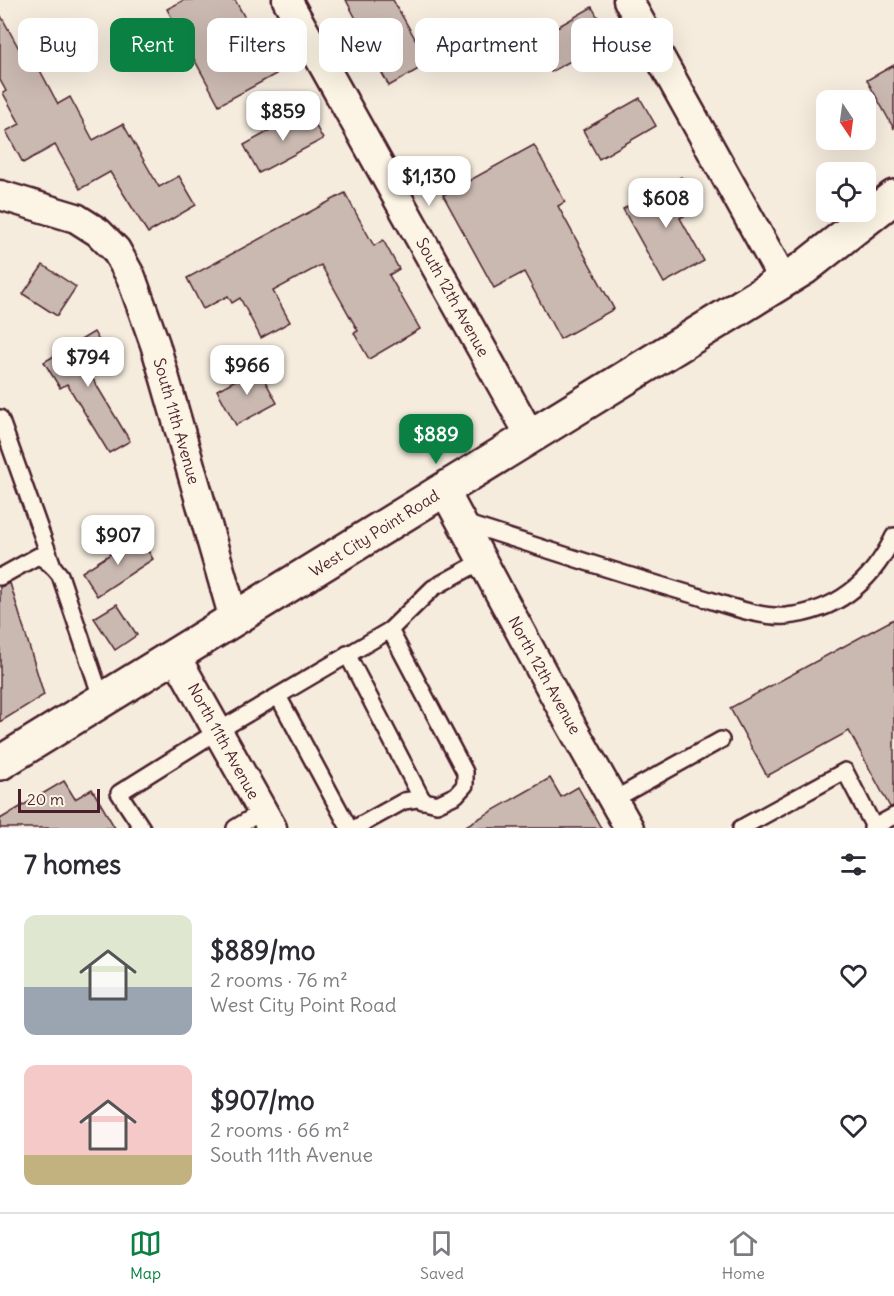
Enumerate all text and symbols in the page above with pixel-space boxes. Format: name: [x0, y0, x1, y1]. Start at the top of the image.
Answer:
chip: Buy: [18, 18, 98, 72]
chip: Rent: [110, 18, 195, 72]
chip: Filters: [207, 18, 307, 72]
chip: New: [319, 18, 403, 72]
chip: Apartment: [415, 18, 559, 72]
chip: House: [571, 18, 673, 72]
north arrow: [816, 90, 876, 150]
map controls: [816, 90, 876, 222]
pin: $859: [247, 91, 319, 142]
text: $859: [260, 98, 306, 123]
pin: $1,130: [380, 156, 478, 207]
button: locate: [816, 162, 876, 222]
text: $1,130: [402, 163, 456, 188]
pin: $608: [630, 178, 702, 229]
text: $608: [642, 185, 690, 210]
street label: South 12th Avenue: [412, 234, 494, 360]
pin: $794: [52, 337, 124, 388]
text: $794: [66, 344, 110, 369]
pin: $966: [211, 345, 283, 396]
text: $966: [224, 352, 270, 377]
street label: South 11th Avenue: [149, 356, 205, 486]
pin: $889: [400, 414, 472, 465]
text: $889: [413, 421, 459, 446]
street label: West City Point Road: [305, 485, 443, 581]
pin: $907: [82, 515, 154, 566]
text: $907: [95, 522, 141, 547]
street label: North 12th Avenue: [504, 612, 586, 738]
street label: North 11th Avenue: [184, 679, 264, 803]
scale bar: [18, 786, 100, 814]
text: 20 m: [27, 789, 64, 809]
text: 7 homes: [24, 848, 121, 881]
icon: filters: [837, 848, 870, 881]
text: $889/mo: [210, 934, 315, 967]
icon: home: [72, 939, 144, 1011]
icon: heart: [837, 959, 870, 992]
text: 2 rooms · 76 m²: [210, 967, 348, 992]
text: West City Point Road: [210, 992, 396, 1017]
text: $907/mo: [210, 1084, 315, 1117]
icon: home: [72, 1089, 144, 1161]
icon: heart: [837, 1109, 870, 1142]
text: 2 rooms · 66 m²: [210, 1117, 350, 1142]
text: South 11th Avenue: [210, 1142, 373, 1167]
tab: Map: [129, 1227, 162, 1283]
tab: Saved: [420, 1227, 464, 1283]
tab: Home: [722, 1227, 765, 1283]

